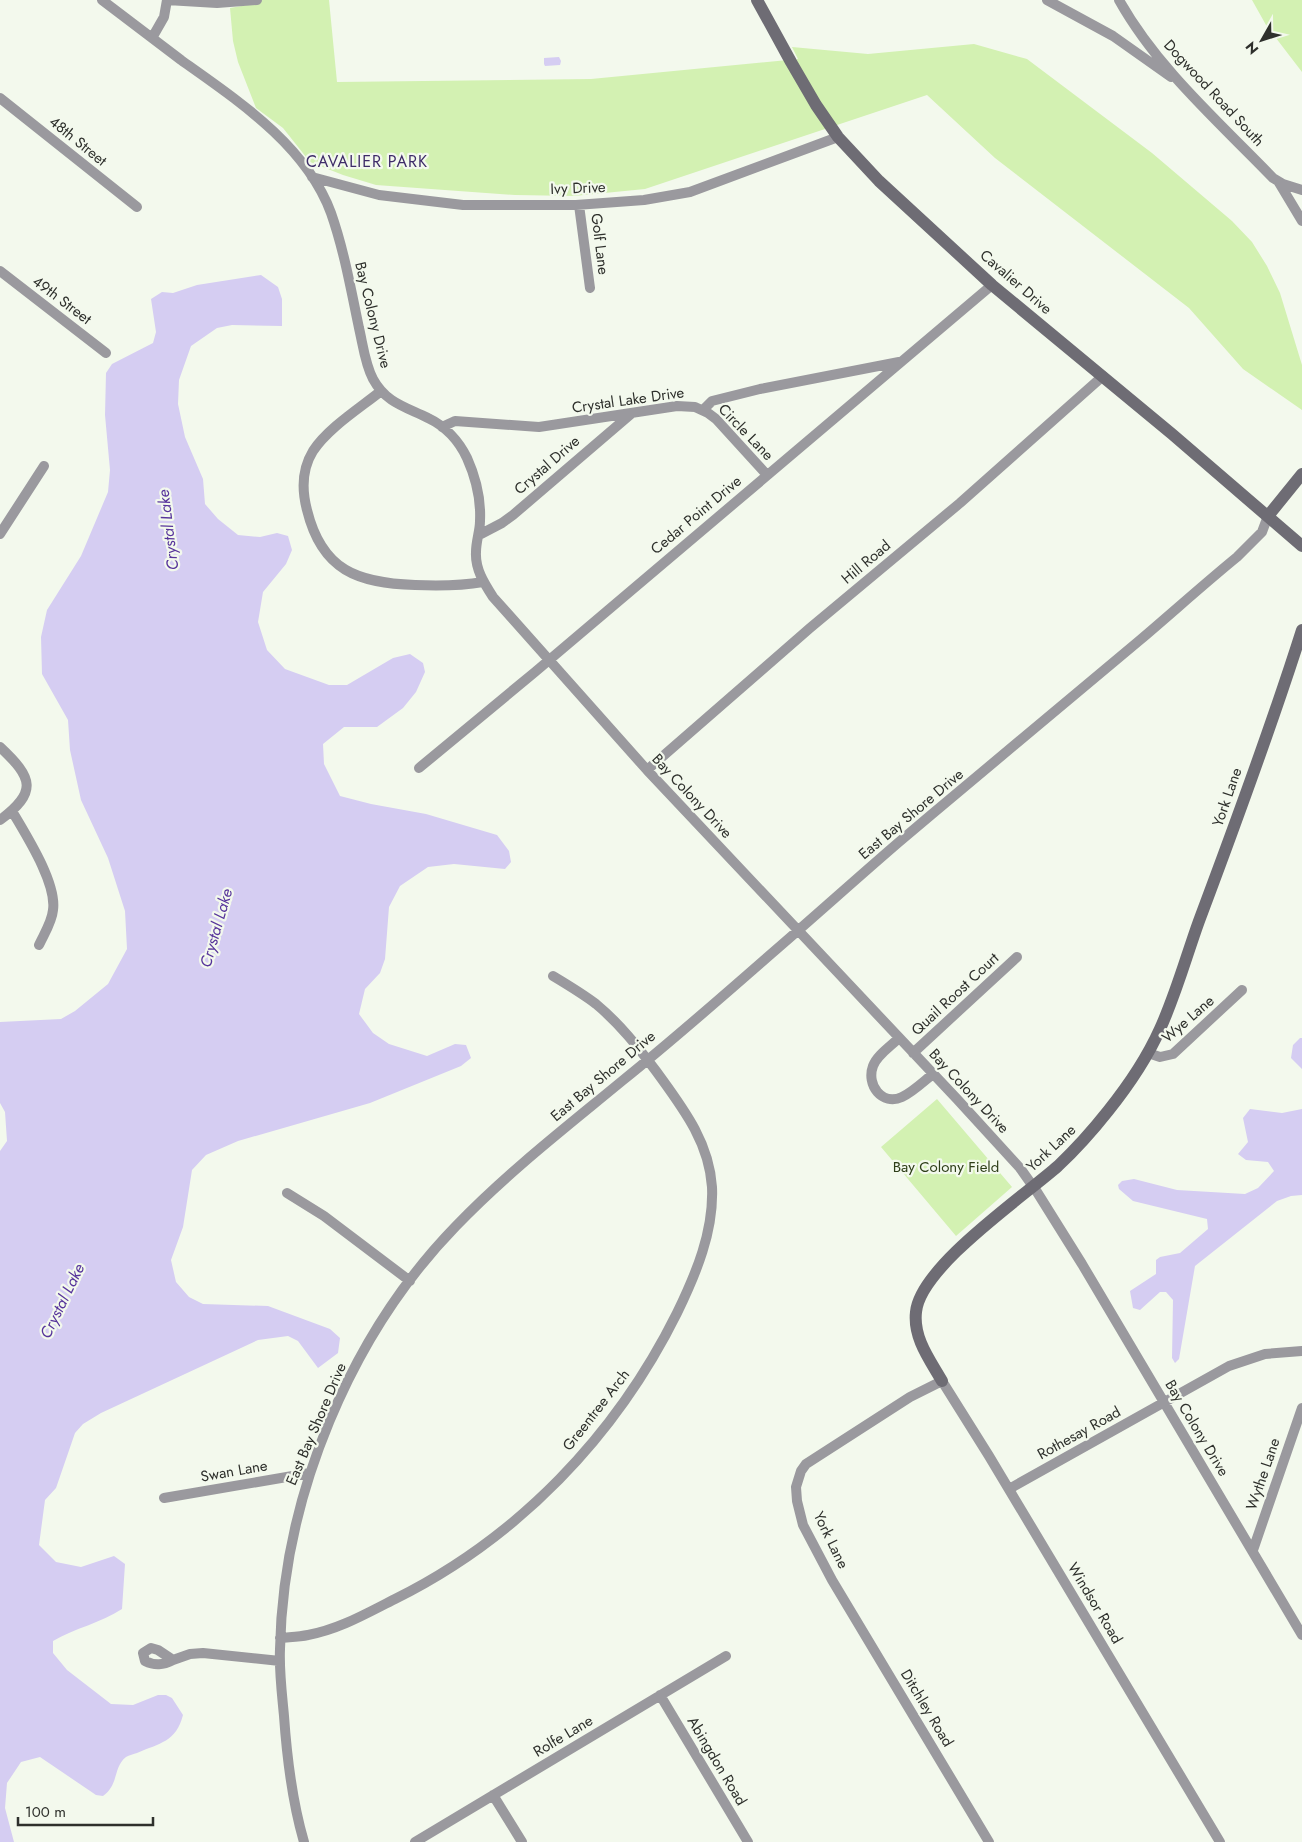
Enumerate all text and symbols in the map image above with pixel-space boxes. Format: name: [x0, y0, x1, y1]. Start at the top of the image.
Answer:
north arrow: [1237, 15, 1287, 65]
street label: Dogwood Road South: [1159, 35, 1269, 151]
text: N: [1241, 38, 1263, 59]
street label: 48th Street: [44, 111, 112, 171]
district label: CAVALIER PARK: [306, 150, 428, 173]
street label: Ivy Drive: [550, 176, 606, 200]
street label: Golf Lane: [585, 212, 615, 276]
street label: Cavalier Drive: [975, 244, 1057, 320]
street label: Bay Colony Drive: [349, 259, 397, 371]
street label: 49th Street: [28, 270, 97, 330]
street label: Crystal Lake Drive: [570, 381, 686, 419]
street label: Circle Lane: [713, 399, 779, 466]
street label: Crystal Drive: [509, 430, 585, 500]
street label: Cedar Point Drive: [646, 470, 746, 560]
water label: Crystal Lake: [152, 488, 184, 572]
street label: Hill Road: [837, 535, 895, 589]
street label: Bay Colony Drive: [647, 749, 737, 844]
street label: East Bay Shore Drive: [854, 763, 968, 865]
street label: York Lane: [1207, 764, 1247, 829]
water label: Crystal Lake: [194, 886, 238, 970]
street label: Quail Roost Court: [906, 947, 1004, 1041]
street label: Wye Lane: [1157, 990, 1219, 1048]
street label: East Bay Shore Drive: [546, 1025, 660, 1127]
street label: Bay Colony Drive: [924, 1044, 1014, 1139]
street label: York Lane: [1021, 1119, 1081, 1177]
park label: Bay Colony Field: [893, 1156, 999, 1178]
water label: Crystal Lake: [34, 1260, 90, 1342]
street label: East Bay Shore Drive: [280, 1359, 352, 1489]
street label: Greentree Arch: [557, 1365, 635, 1455]
street label: Bay Colony Drive: [1160, 1376, 1235, 1481]
street label: Rothesay Road: [1033, 1401, 1125, 1465]
street label: Wythe Lane: [1240, 1435, 1286, 1513]
street label: Swan Lane: [199, 1454, 269, 1488]
street label: York Lane: [808, 1508, 854, 1572]
street label: Windsor Road: [1062, 1558, 1128, 1648]
street label: Ditchley Road: [895, 1665, 959, 1751]
street label: Rolfe Lane: [529, 1709, 597, 1762]
street label: Abingdon Road: [682, 1712, 752, 1810]
scale bar: [18, 1794, 152, 1826]
text: 100 m: [25, 1801, 66, 1823]

